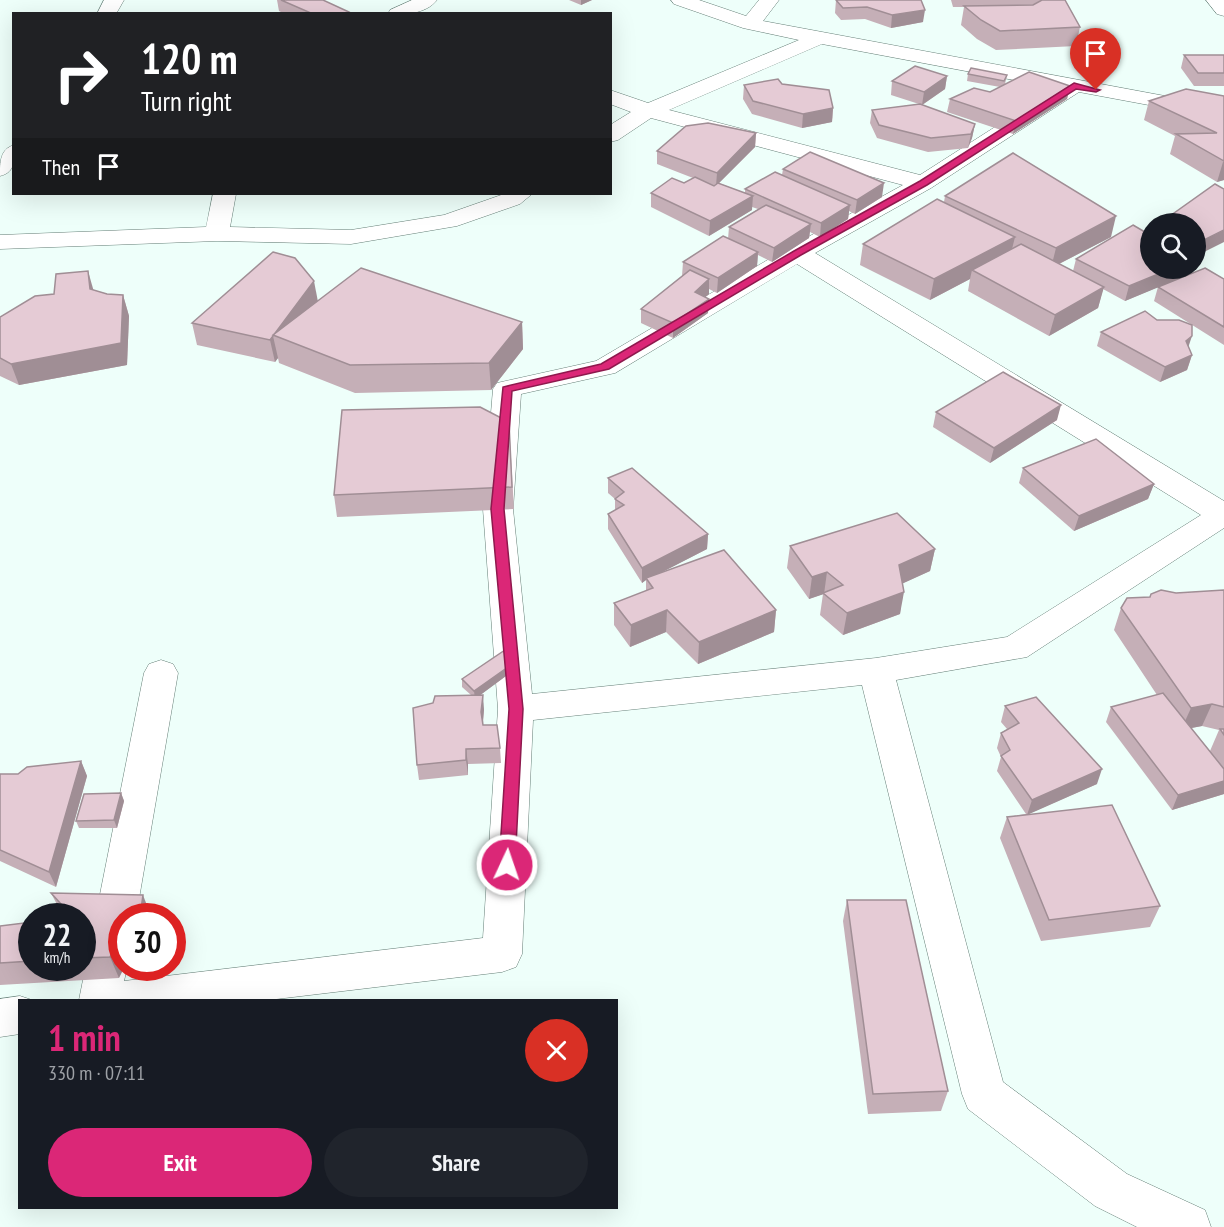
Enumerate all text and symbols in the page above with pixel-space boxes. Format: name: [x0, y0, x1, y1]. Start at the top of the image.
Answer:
pin: [1070, 28, 1121, 90]
text: 120 m: [141, 31, 238, 86]
icon: right: [42, 36, 120, 114]
icon: arrive: [1079, 37, 1112, 70]
text: Turn right: [141, 84, 232, 118]
icon: arrive: [92, 150, 125, 183]
text: Then: [42, 153, 80, 181]
map controls: [1140, 213, 1206, 279]
button: search: [1140, 213, 1206, 279]
position arrow: [475, 833, 539, 897]
speed limit sign: 30: [108, 903, 186, 981]
text: 22: [43, 915, 71, 954]
text: km/h: [44, 948, 70, 967]
text: 1 min: [48, 1014, 121, 1061]
button: close: [525, 1019, 588, 1082]
text: 330 m · 07:11: [48, 1060, 145, 1086]
button: Exit: [48, 1128, 312, 1197]
button: Share: [324, 1128, 588, 1197]

